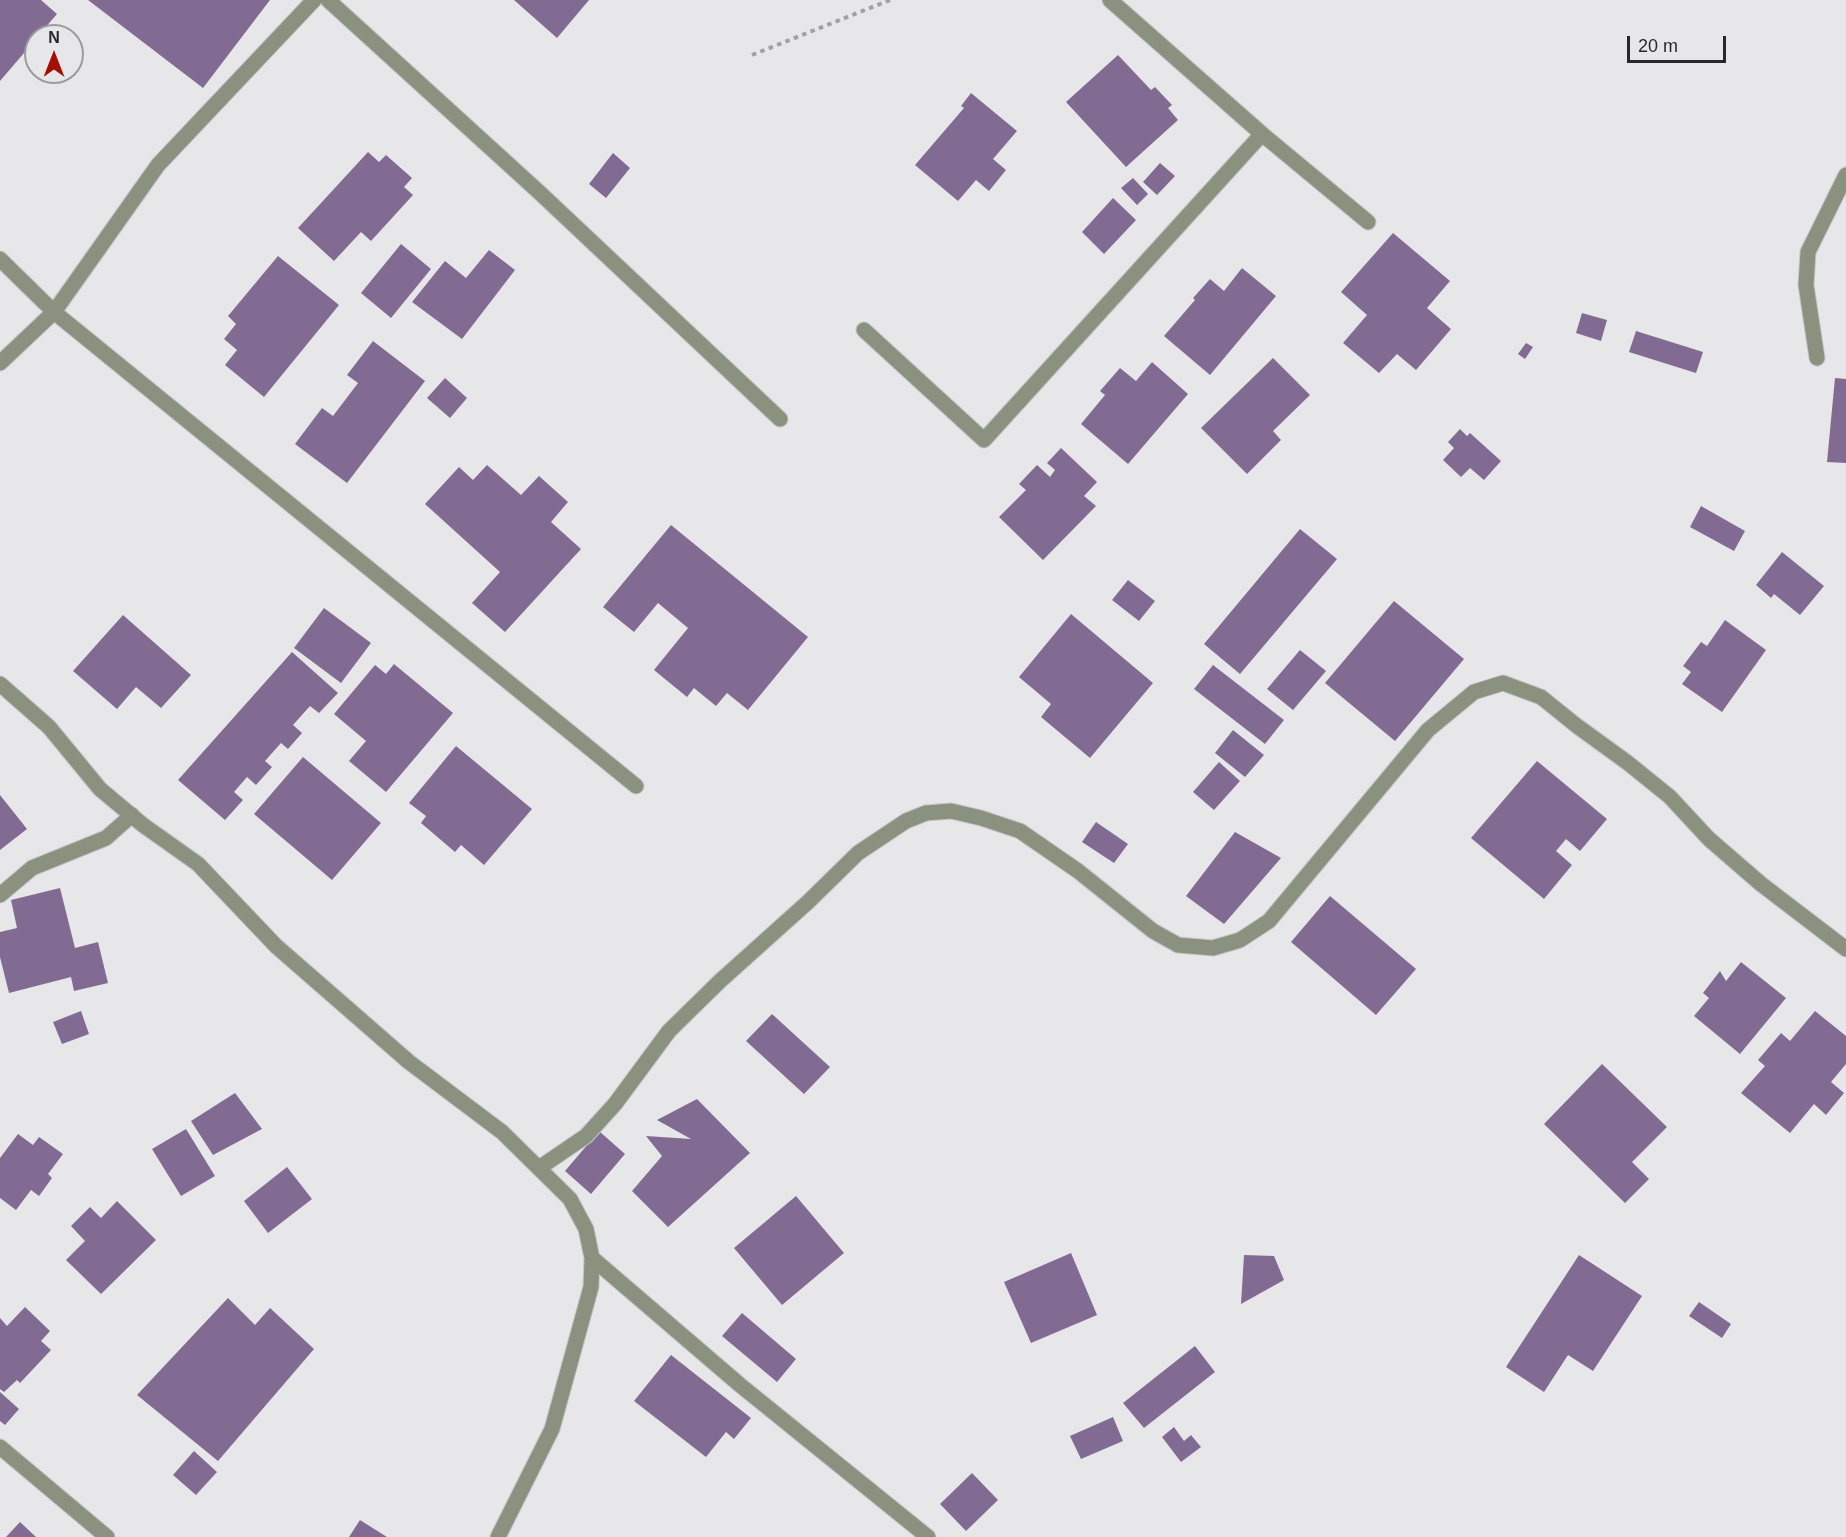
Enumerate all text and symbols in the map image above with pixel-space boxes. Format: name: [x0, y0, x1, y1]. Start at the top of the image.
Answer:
north arrow: [24, 24, 84, 84]
scale bar: [1630, 24, 1729, 62]
text: N: [48, 29, 60, 46]
text: 20 m: [1638, 36, 1678, 56]

